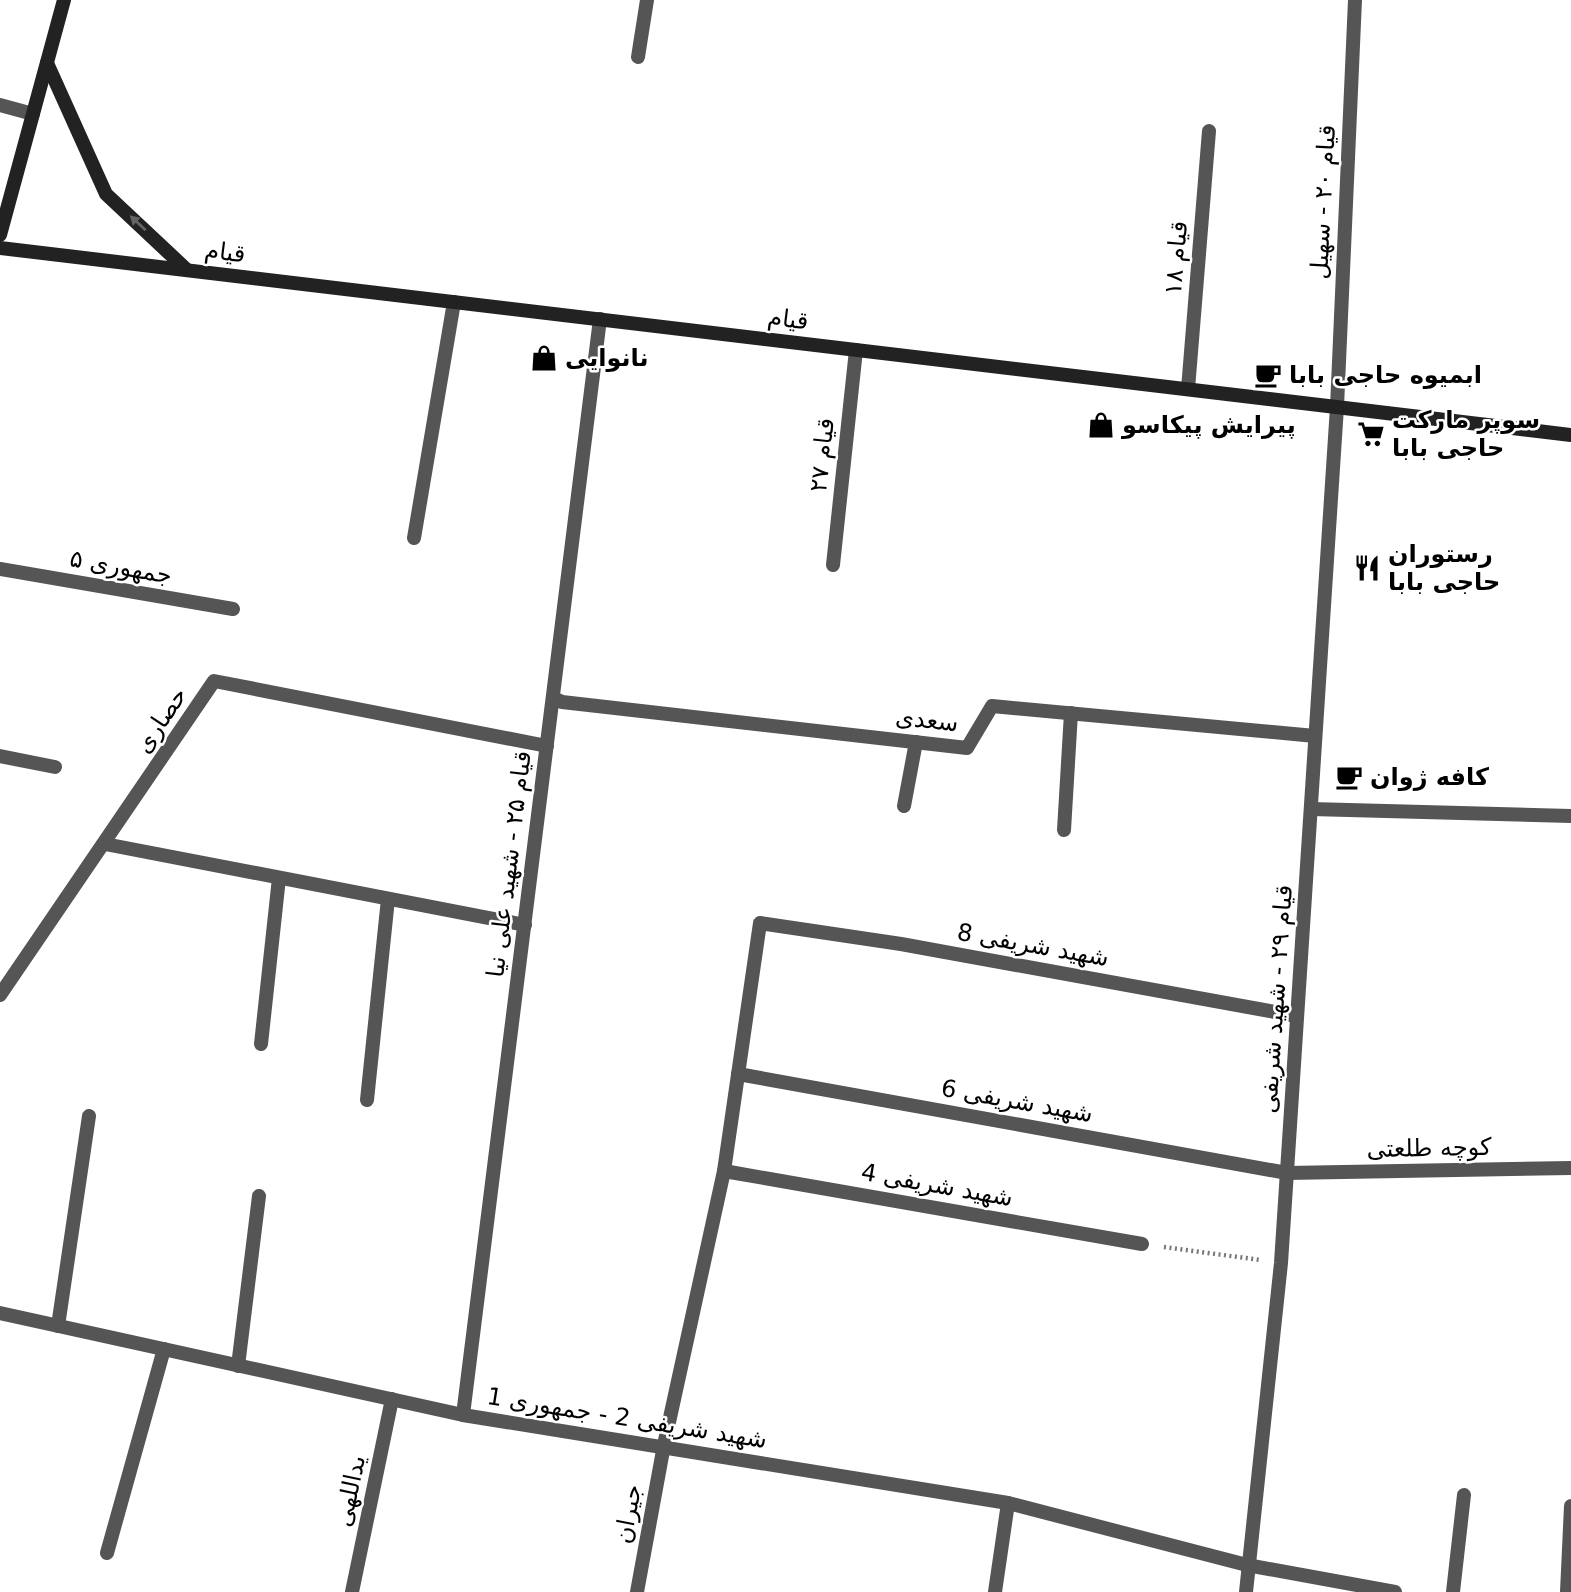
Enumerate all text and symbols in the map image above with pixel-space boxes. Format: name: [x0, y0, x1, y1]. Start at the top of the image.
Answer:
street label: قیام ۲۰ - سهیل: [1305, 124, 1341, 280]
one-way arrow: [130, 216, 147, 232]
street label: قیام ۱۸: [1159, 220, 1193, 296]
street label: قیام: [203, 236, 247, 268]
street label: قیام: [766, 303, 810, 335]
shop icon: نانوایی: [529, 343, 559, 373]
place label: نانوایی: [565, 344, 649, 372]
cafe icon: ابمیوه حاجی بابا: [1253, 360, 1283, 390]
place label: ابمیوه حاجی بابا: [1289, 361, 1482, 389]
place label: سوپر مارکت حاجی بابا: [1392, 406, 1540, 462]
shop icon: پیرایش پیکاسو: [1086, 410, 1116, 440]
place label: پیرایش پیکاسو: [1121, 411, 1296, 439]
street label: قیام ۲۷: [804, 417, 840, 493]
supermarket icon: سوپر مارکت حاجی بابا: [1356, 419, 1386, 449]
place label: رستوران حاجی بابا: [1388, 540, 1500, 596]
street label: جمهوری ۵: [68, 544, 174, 590]
restaurant icon: رستوران حاجی بابا: [1352, 553, 1382, 583]
street label: حصاری: [129, 682, 193, 758]
street label: سعدی: [894, 703, 960, 737]
street label: قیام ۲۵ - شهید علی نیا: [481, 749, 537, 979]
cafe icon: کافه ژوان: [1334, 762, 1364, 792]
place label: کافه ژوان: [1370, 763, 1489, 791]
street label: قیام ۲۹ - شهید شریفی: [1254, 884, 1298, 1114]
street label: شهید شریفی 8: [955, 918, 1111, 972]
street label: شهید شریفی 6: [939, 1074, 1095, 1128]
street label: کوچه طلعتی: [1366, 1133, 1492, 1163]
street label: شهید شریفی 4: [859, 1158, 1015, 1212]
street label: شهید شریفی 2 - جمهوری 1: [485, 1382, 769, 1454]
street label: یداللهی: [329, 1453, 371, 1529]
street label: جیران: [609, 1482, 647, 1546]

